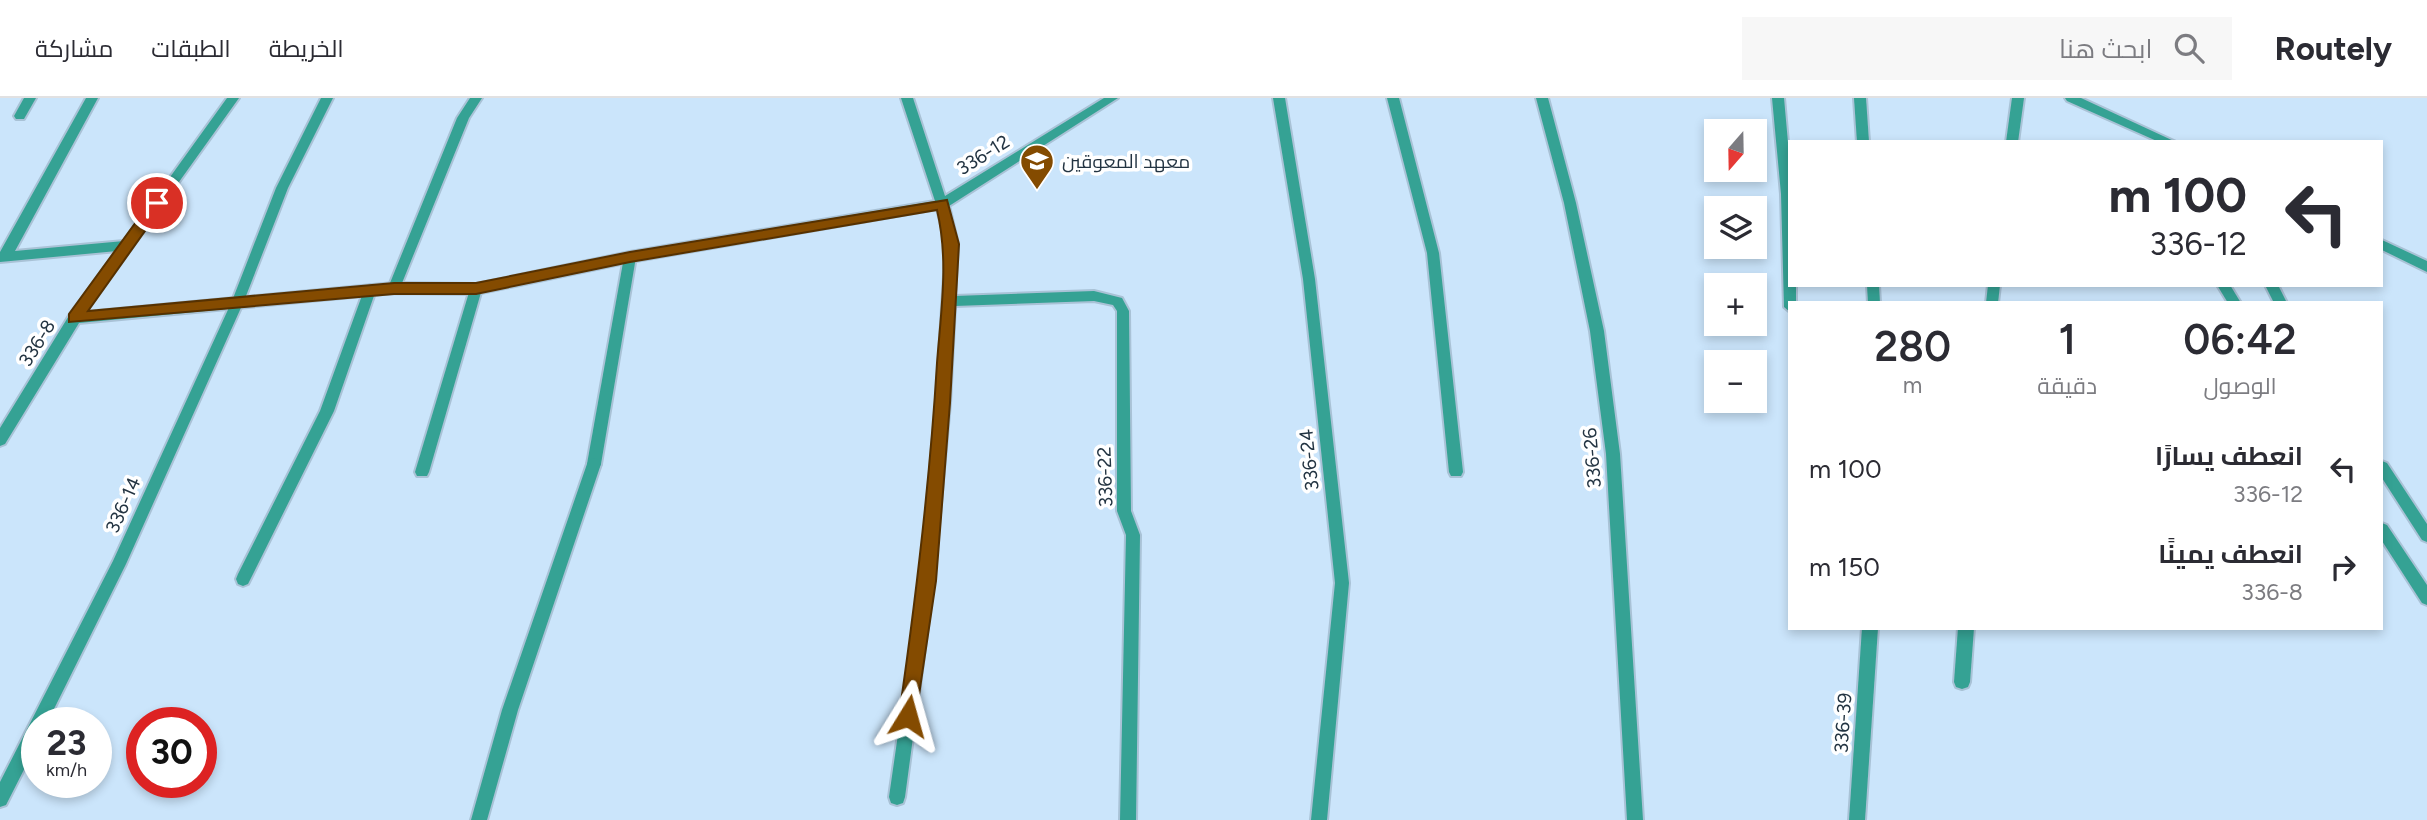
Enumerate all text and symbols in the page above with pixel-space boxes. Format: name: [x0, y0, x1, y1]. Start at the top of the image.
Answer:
search box: [1742, 17, 2232, 80]
icon: search: [2170, 29, 2208, 67]
text: Routely: [2274, 29, 2392, 68]
text: ابحث هنا: [2059, 33, 2152, 65]
text: مشاركة: [35, 34, 113, 63]
text: الطبقات: [151, 34, 231, 63]
text: الخريطة: [269, 34, 344, 63]
north arrow: [1704, 119, 1768, 182]
map controls: [1704, 119, 1767, 413]
street label: 336-12: [952, 130, 1014, 180]
school or university icon: معهد المعوقين: [1018, 142, 1056, 191]
place label: معهد المعوقين: [1062, 150, 1190, 173]
text: 100 m: [2108, 165, 2247, 224]
icon: left: [2271, 168, 2362, 259]
pin: [127, 173, 187, 233]
icon: arrive: [138, 184, 176, 222]
button: layers: [1704, 196, 1767, 259]
text: 336-12: [2150, 225, 2247, 263]
button: +: [1704, 273, 1767, 336]
text: 1: [2058, 314, 2076, 365]
text: 06:42: [2183, 314, 2297, 365]
street label: 336-8: [14, 315, 60, 371]
text: 280: [1874, 321, 1951, 372]
button: −: [1704, 350, 1767, 413]
text: m: [1903, 371, 1922, 399]
text: دقيقة: [2037, 372, 2097, 400]
text: الوصول: [2203, 372, 2277, 400]
street label: 336-26: [1578, 427, 1606, 489]
street label: 336-24: [1294, 428, 1324, 492]
text: انعطف يسارًا: [2155, 440, 2303, 472]
street label: 336-22: [1092, 446, 1118, 508]
icon: left: [2324, 450, 2362, 488]
text: 100 m: [1809, 453, 1882, 485]
street label: 336-14: [100, 473, 146, 537]
text: 336-12: [2233, 480, 2303, 508]
text: انعطف يمينًا: [2158, 538, 2303, 570]
icon: right: [2324, 548, 2362, 586]
text: 150 m: [1809, 551, 1880, 583]
text: 336-8: [2241, 578, 2303, 606]
position arrow: [871, 679, 945, 753]
street label: 336-39: [1829, 692, 1857, 754]
speed limit sign: 30: [126, 707, 217, 798]
text: 23: [47, 722, 86, 764]
text: km/h: [46, 759, 87, 781]

